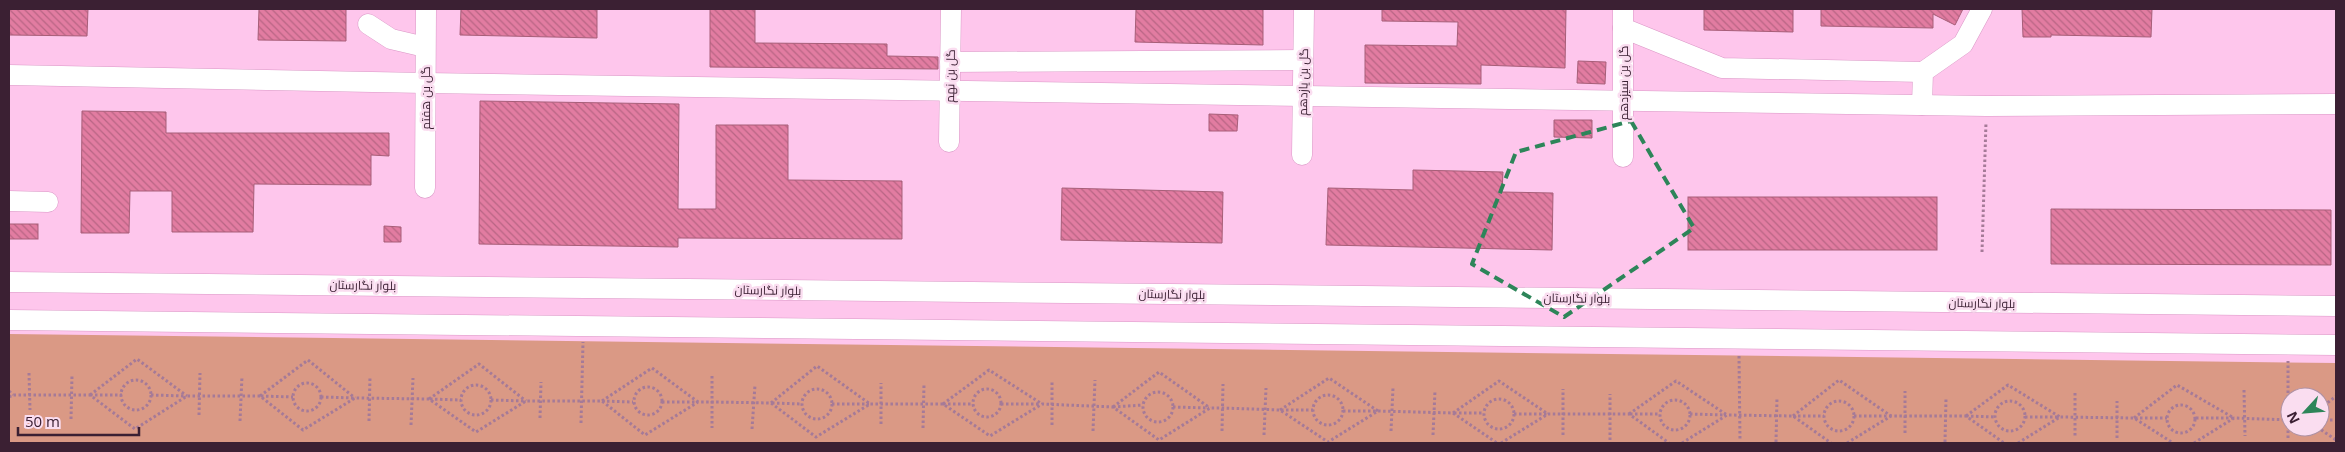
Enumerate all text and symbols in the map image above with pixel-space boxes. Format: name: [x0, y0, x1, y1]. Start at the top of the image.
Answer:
street label: گل بن سیزدهم: [1615, 46, 1632, 120]
street label: گل بن یازدهم: [1294, 48, 1312, 116]
street label: گل بن نهم: [941, 49, 959, 103]
street label: گل بن هفتم: [417, 67, 434, 129]
street label: بلوار نگارستان: [329, 276, 397, 294]
street label: بلوار نگارستان: [734, 281, 802, 299]
street label: بلوار نگارستان: [1138, 285, 1206, 303]
street label: بلوار نگارستان: [1543, 289, 1611, 307]
street label: بلوار نگارستان: [1948, 294, 2016, 312]
north arrow: [2280, 387, 2330, 437]
scale bar: [18, 404, 139, 436]
text: N: [2282, 409, 2304, 427]
text: 50 m: [25, 411, 60, 431]

